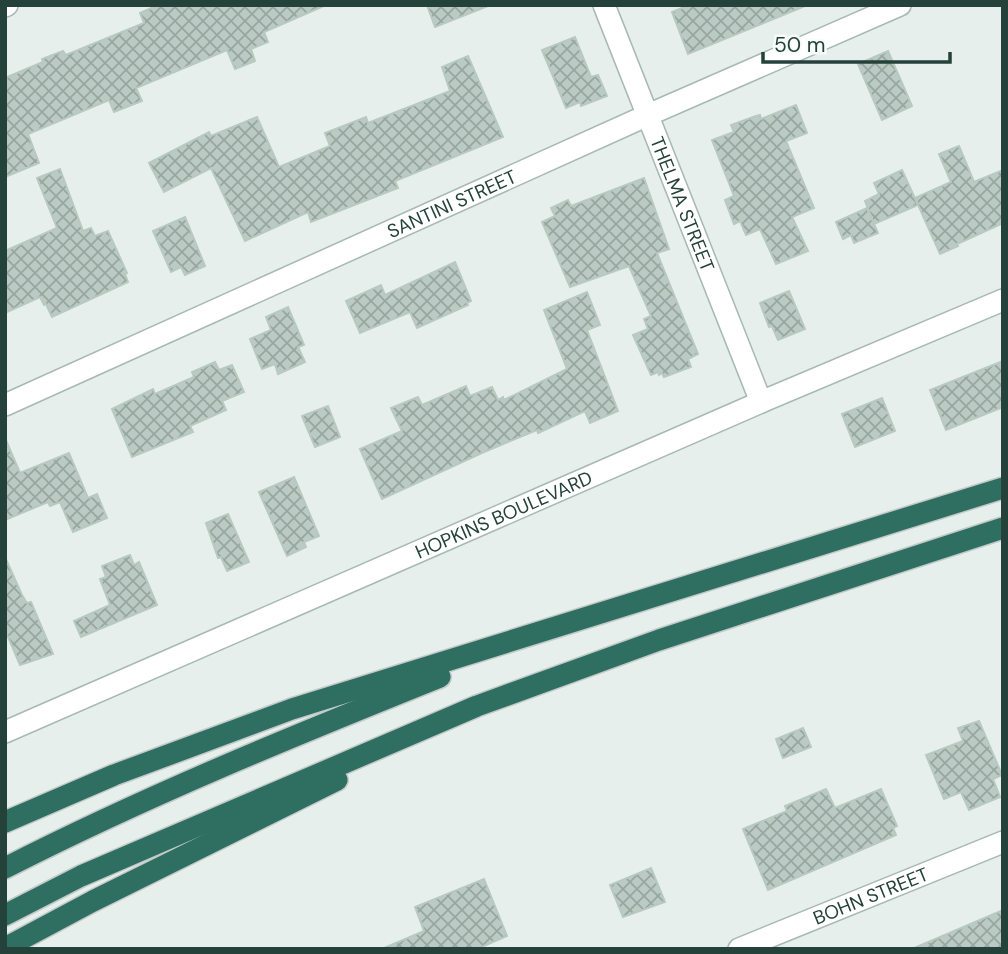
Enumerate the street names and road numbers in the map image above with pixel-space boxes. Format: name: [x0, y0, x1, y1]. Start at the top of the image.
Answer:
street label: THELMA STREET: [644, 133, 720, 276]
street label: SANTINI STREET: [383, 164, 521, 244]
street label: HOPKINS BOULEVARD: [411, 465, 596, 564]
street label: BOHN STREET: [809, 861, 932, 931]

